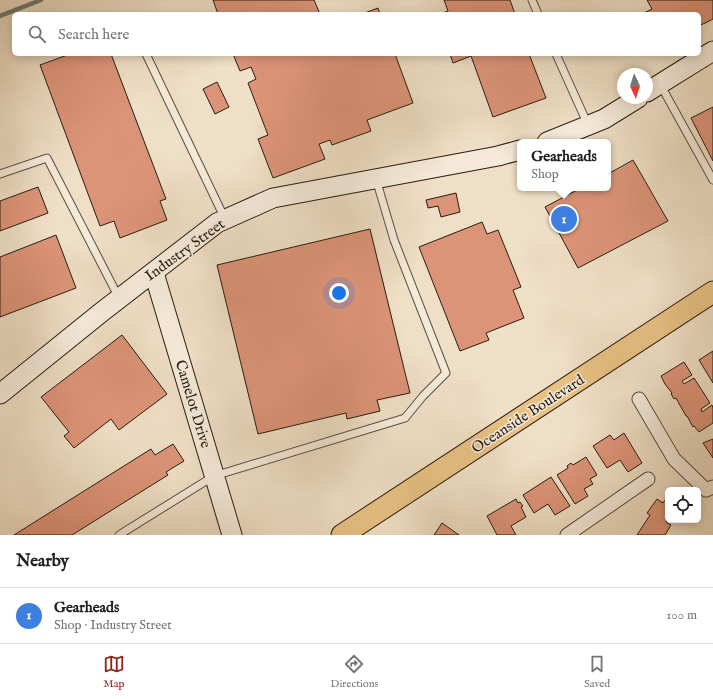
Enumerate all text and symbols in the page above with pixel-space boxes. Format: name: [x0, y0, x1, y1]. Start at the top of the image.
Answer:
search box: [12, 12, 701, 56]
icon: search: [26, 23, 48, 45]
text: Search here: [58, 25, 129, 44]
north arrow: [617, 68, 653, 104]
popup: [517, 139, 611, 191]
text: Gearheads: [531, 147, 597, 166]
text: Shop: [531, 166, 559, 183]
pin: 1: [551, 204, 577, 234]
street label: Industry Street: [141, 215, 229, 285]
your location: [329, 283, 349, 303]
street label: Camelot Drive: [171, 358, 215, 450]
street label: Oceanside Boulevard: [468, 370, 589, 458]
map controls: [665, 487, 701, 523]
button: locate: [665, 487, 701, 523]
text: Nearby: [16, 551, 69, 572]
text: Gearheads: [54, 598, 119, 617]
text: 1: [27, 607, 31, 624]
text: 100 m: [667, 607, 697, 624]
text: Shop · Industry Street: [54, 617, 172, 634]
tab: Map: [103, 653, 125, 691]
tab: Directions: [331, 653, 378, 691]
tab: Saved: [584, 653, 610, 691]

